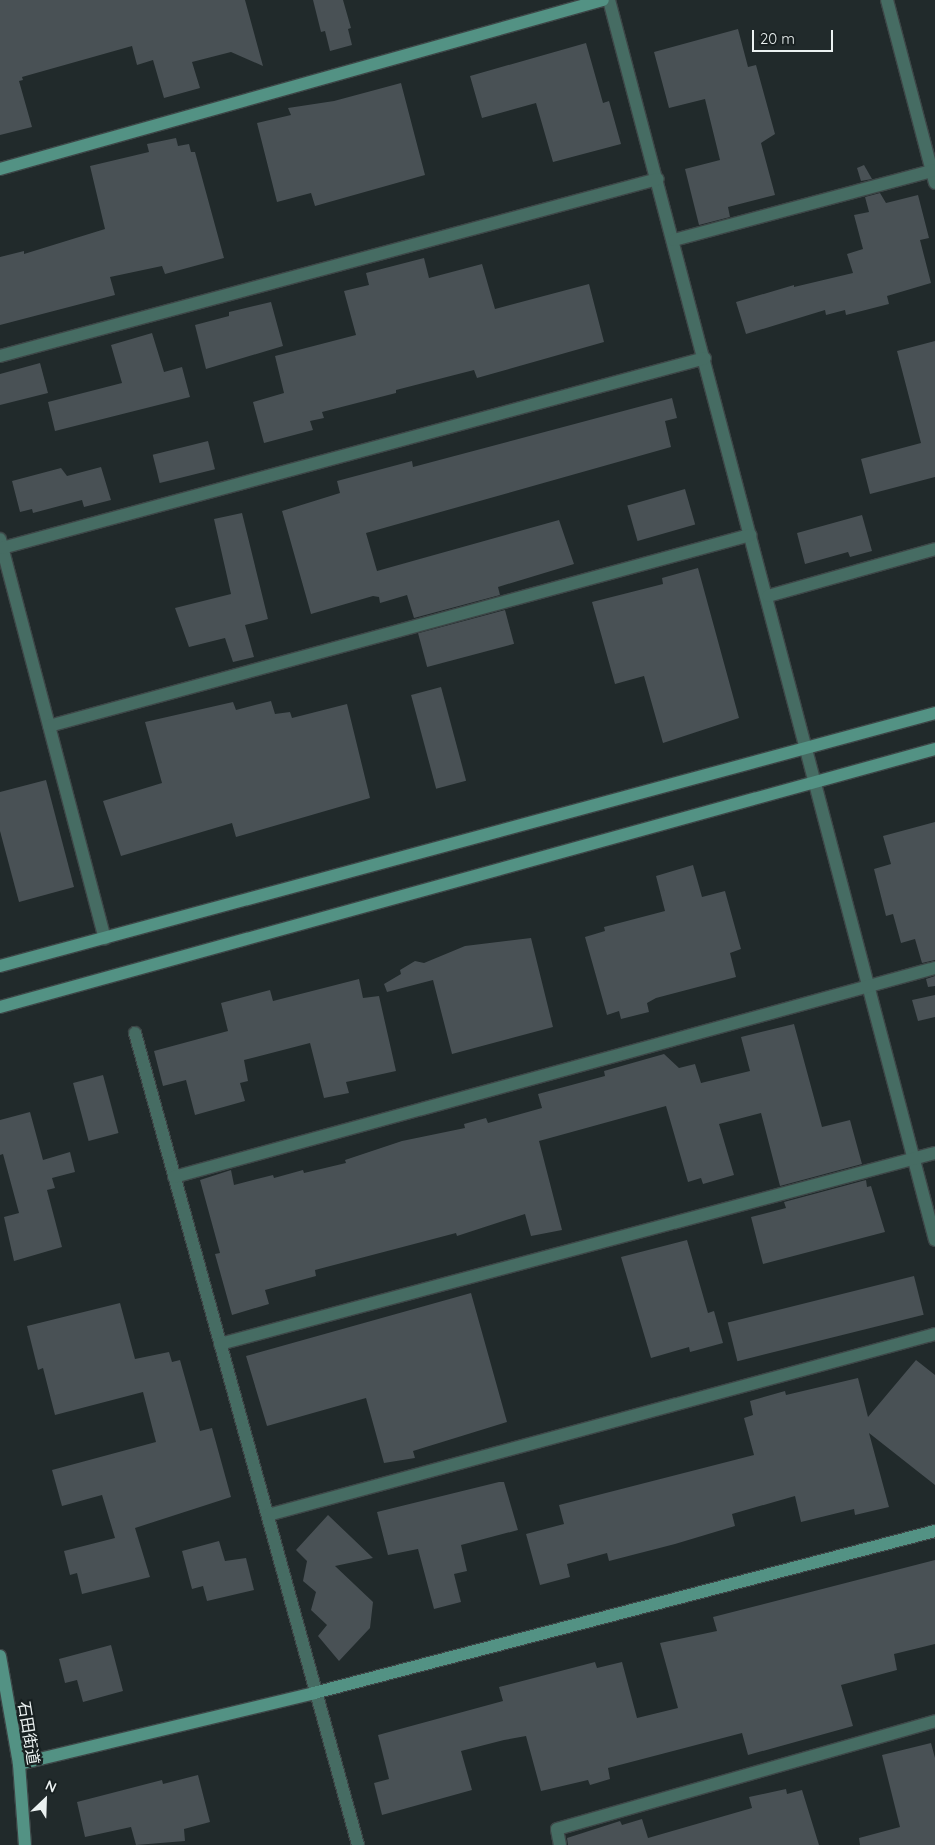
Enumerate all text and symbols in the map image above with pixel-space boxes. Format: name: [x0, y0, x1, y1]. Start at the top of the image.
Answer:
scale bar: [755, 20, 836, 52]
text: 20 m: [760, 29, 795, 48]
street label: 石田街道: [15, 1700, 43, 1766]
north arrow: [20, 1775, 70, 1825]
text: N: [43, 1776, 59, 1797]

